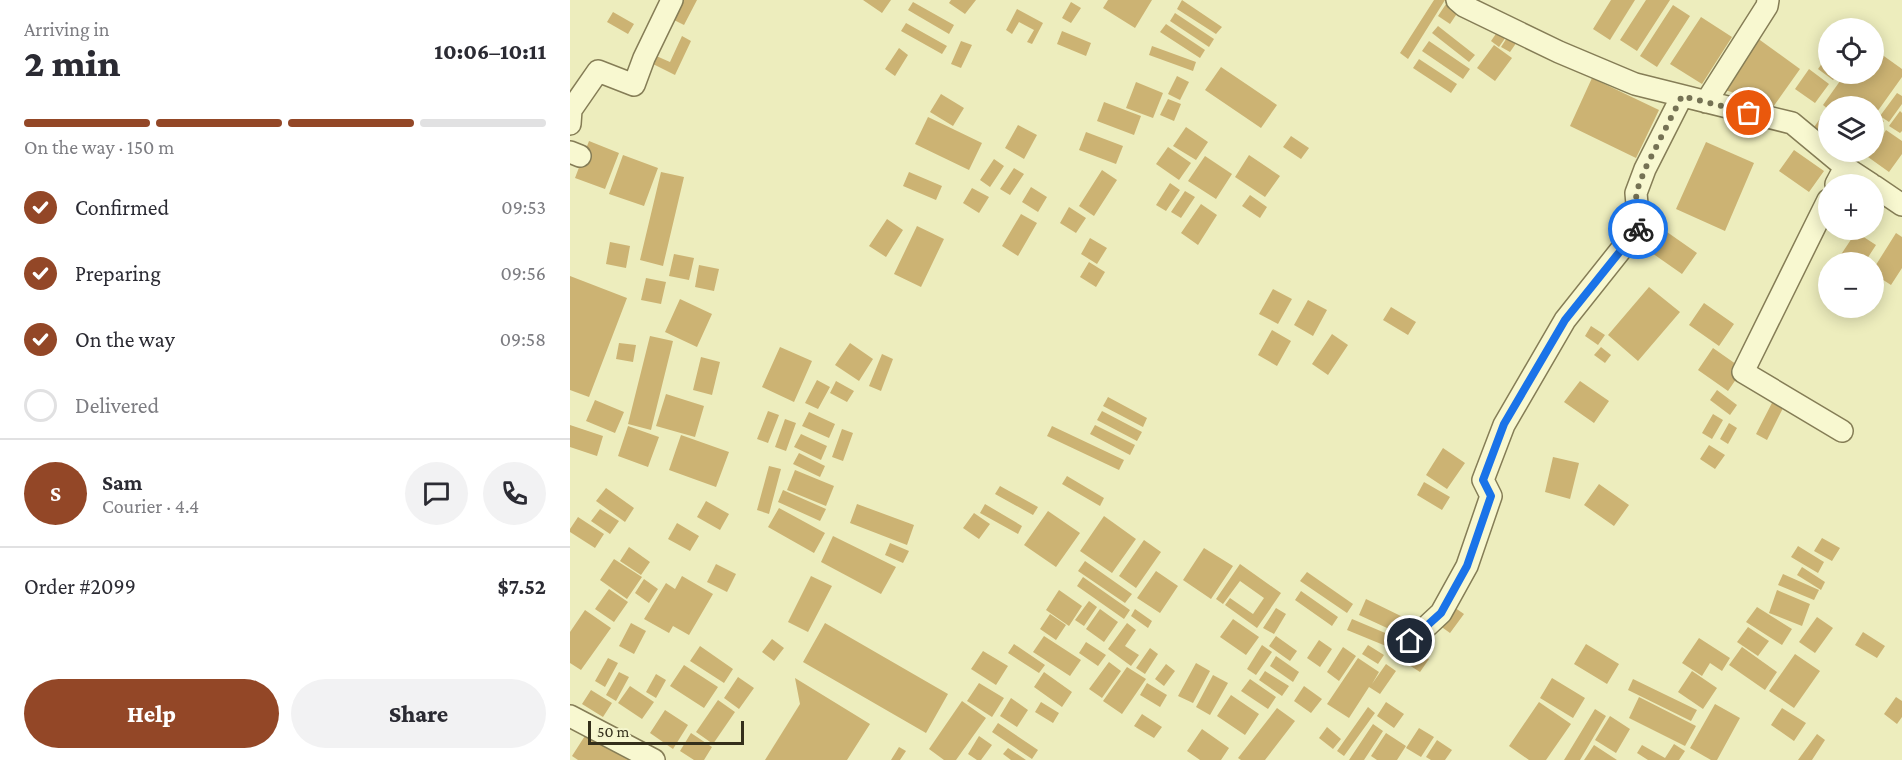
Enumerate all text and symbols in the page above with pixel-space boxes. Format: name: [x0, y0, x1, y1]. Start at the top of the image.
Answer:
text: Arriving in: [24, 18, 109, 40]
map controls: [1818, 18, 1884, 318]
button: locate: [1818, 18, 1884, 84]
text: 10:06–10:11: [434, 39, 546, 64]
text: 2 min: [24, 41, 120, 84]
pin: [1723, 87, 1774, 138]
icon: bag: [1732, 96, 1765, 129]
button: layers: [1818, 96, 1884, 162]
text: On the way · 150 m: [24, 136, 174, 158]
button: +: [1818, 174, 1884, 240]
icon: check: [24, 191, 57, 224]
text: Confirmed: [75, 195, 169, 220]
text: 09:53: [501, 196, 546, 218]
courier: [1608, 199, 1668, 259]
icon: bike: [1622, 213, 1655, 246]
button: −: [1818, 252, 1884, 318]
icon: check: [24, 257, 57, 290]
text: Preparing: [75, 261, 161, 286]
text: 09:56: [500, 262, 546, 284]
icon: check: [24, 323, 57, 356]
text: On the way: [75, 327, 175, 352]
text: 09:58: [500, 328, 546, 350]
text: Delivered: [75, 393, 159, 418]
button: chat: [405, 462, 468, 525]
button: phone: [483, 462, 546, 525]
text: Sam: [102, 470, 142, 495]
text: S: [50, 481, 61, 506]
text: Courier · 4.4: [102, 495, 199, 517]
text: Order #2099: [24, 574, 136, 599]
text: $7.52: [498, 574, 546, 599]
pin: [1384, 615, 1435, 666]
icon: home: [1393, 624, 1426, 657]
button: Help: [24, 679, 279, 748]
button: Share: [291, 679, 546, 748]
scale bar: [588, 718, 744, 746]
text: 50 m: [597, 723, 629, 740]

